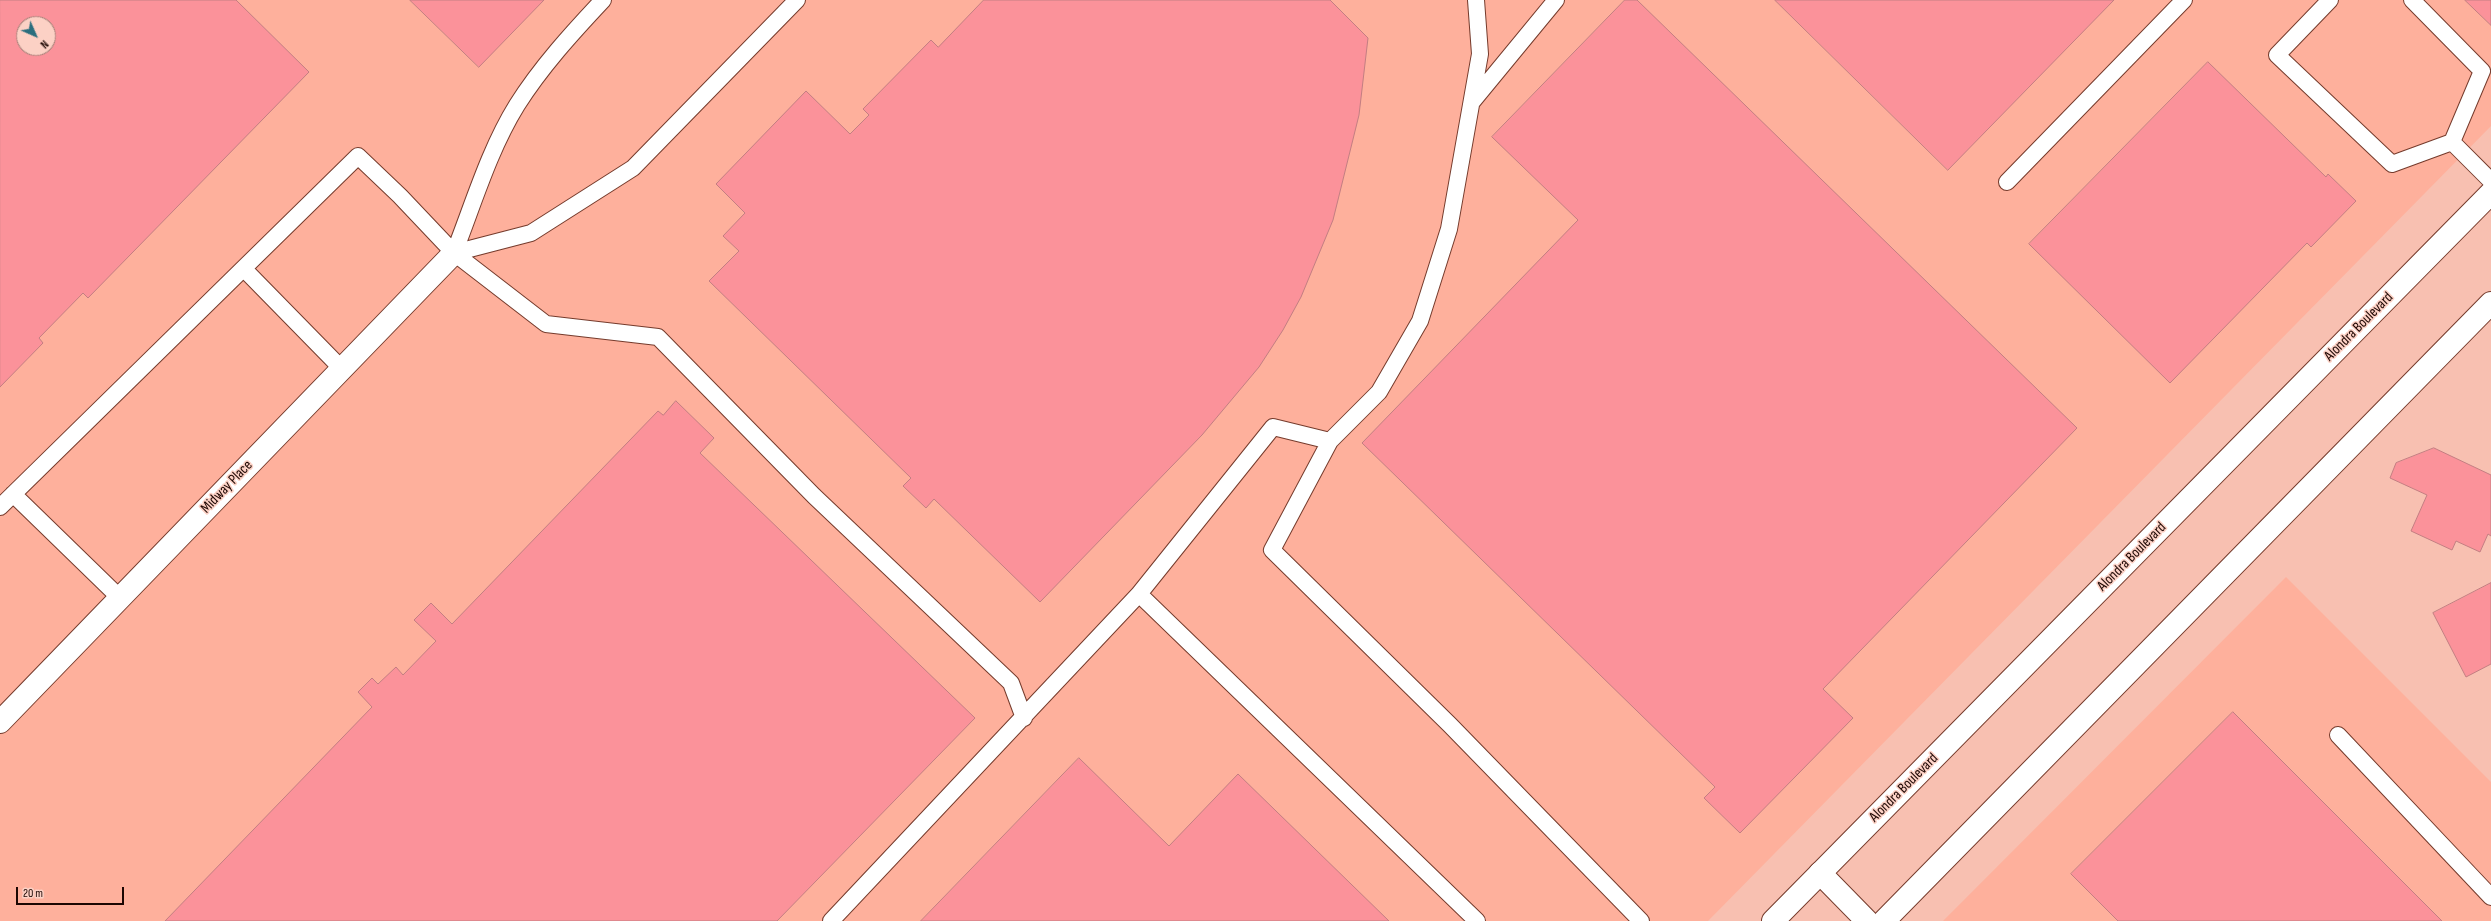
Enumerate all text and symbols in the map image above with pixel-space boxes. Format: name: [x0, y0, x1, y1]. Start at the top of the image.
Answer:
north arrow: [16, 16, 56, 56]
text: N: [37, 37, 51, 51]
street label: Alondra Boulevard: [2321, 289, 2397, 365]
street label: Midway Place: [197, 457, 257, 517]
street label: Alondra Boulevard: [2094, 519, 2170, 595]
street label: Alondra Boulevard: [1866, 750, 1942, 826]
scale bar: [18, 879, 126, 905]
text: 20 m: [23, 886, 43, 901]

